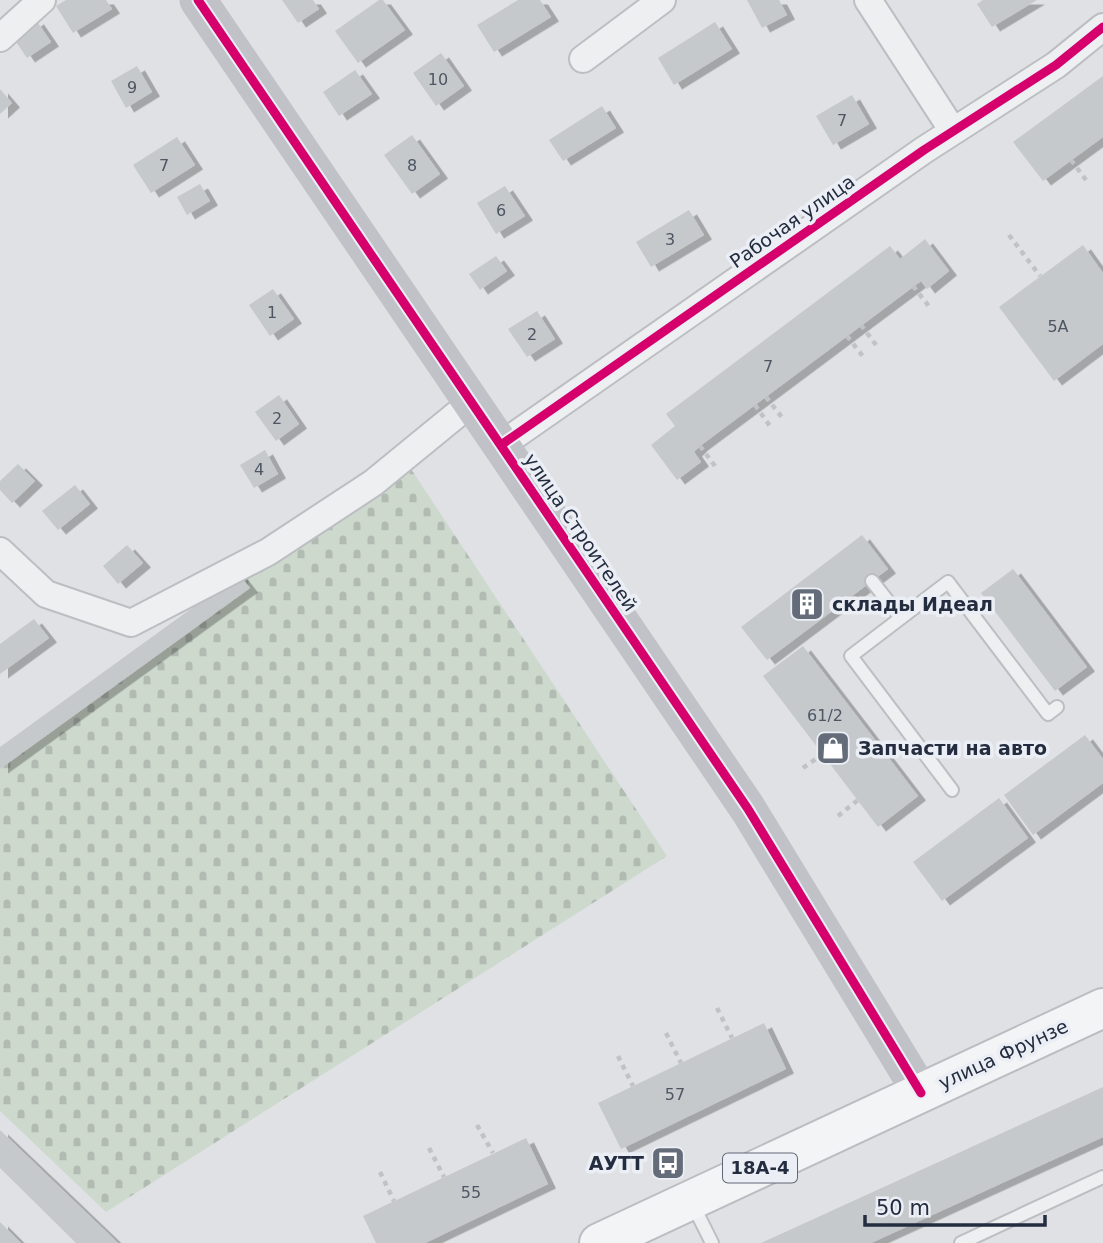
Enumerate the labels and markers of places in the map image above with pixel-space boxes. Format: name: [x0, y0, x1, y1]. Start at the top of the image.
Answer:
building icon: склады Идеал: [788, 585, 826, 623]
place label: склады Идеал: [832, 593, 993, 615]
shop icon: Запчасти на авто: [814, 729, 852, 767]
place label: Запчасти на авто: [858, 737, 1047, 759]
bus stop icon: АУТТ: [649, 1144, 687, 1182]
place label: АУТТ: [589, 1152, 644, 1174]

